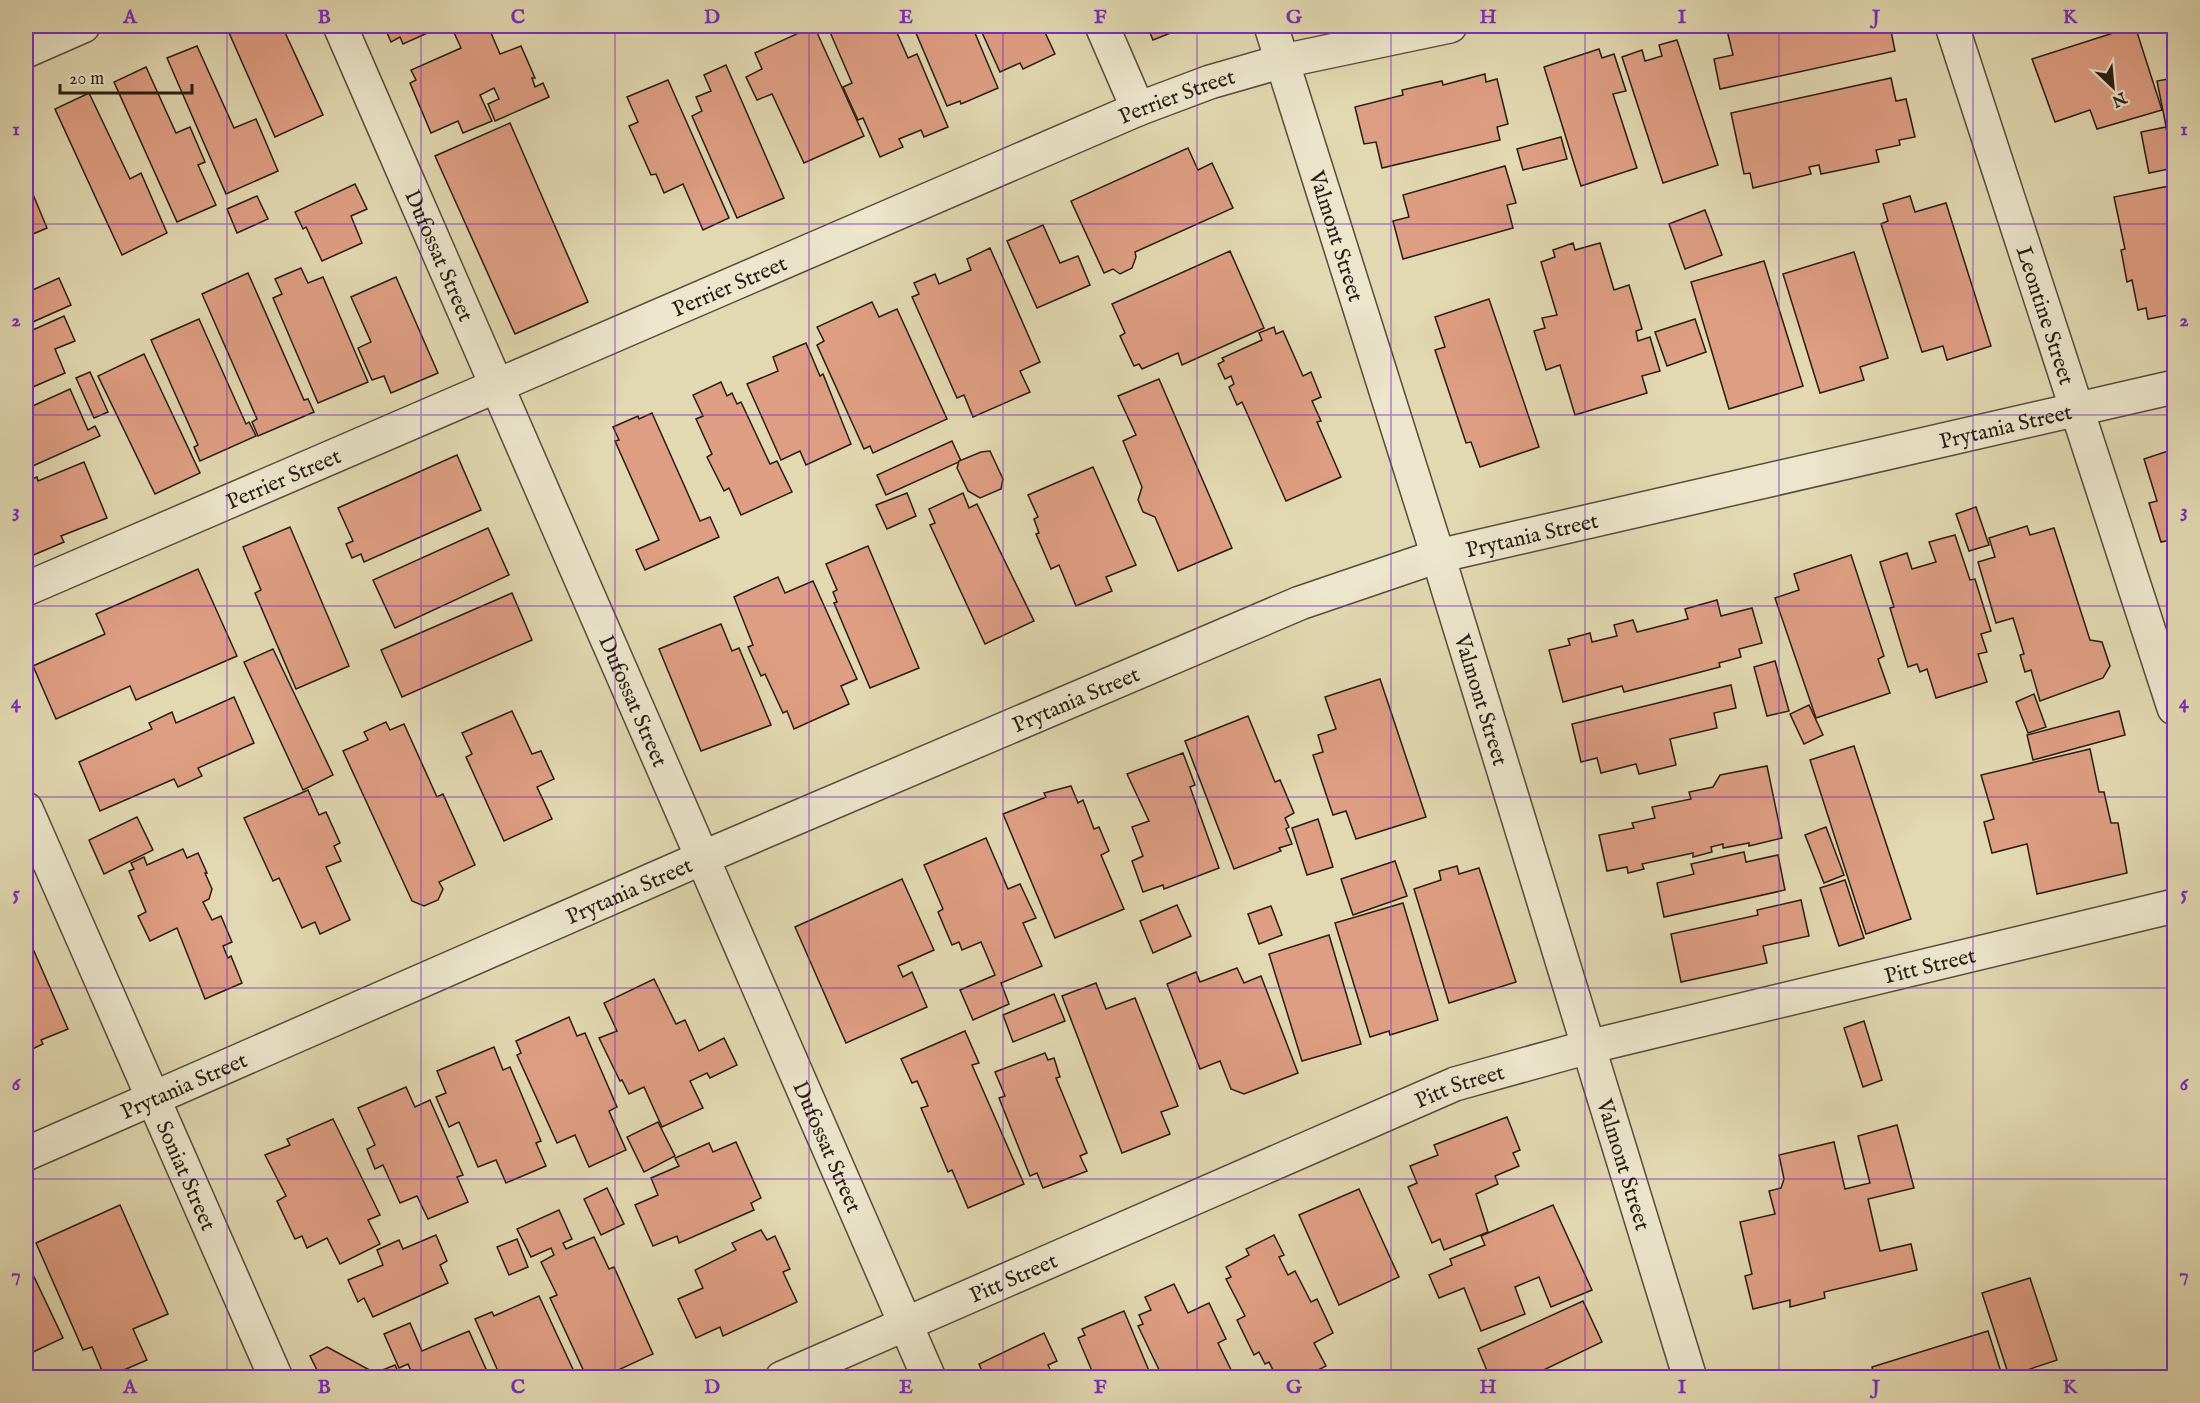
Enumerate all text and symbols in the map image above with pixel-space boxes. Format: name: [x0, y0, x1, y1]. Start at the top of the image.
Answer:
text: A: [122, 5, 138, 30]
text: B: [317, 5, 331, 30]
text: C: [511, 5, 525, 30]
text: D: [704, 5, 720, 30]
text: E: [899, 5, 913, 30]
text: F: [1094, 5, 1107, 30]
text: G: [1286, 5, 1303, 30]
text: H: [1479, 5, 1497, 30]
text: I: [1678, 5, 1687, 30]
text: J: [1869, 5, 1881, 30]
text: K: [2063, 5, 2079, 30]
scale bar: [60, 57, 192, 95]
north arrow: [2083, 57, 2143, 117]
street label: Perrier Street: [1115, 63, 1239, 132]
text: 20 m: [69, 68, 104, 91]
text: N: [2108, 86, 2130, 111]
text: 1: [12, 117, 20, 142]
text: 1: [2180, 117, 2188, 142]
street label: Valmont Street: [1301, 166, 1369, 306]
street label: Dufossat Street: [397, 186, 479, 327]
street label: Leontine Street: [2009, 243, 2080, 389]
street label: Perrier Street: [668, 250, 792, 324]
text: 2: [11, 308, 21, 333]
text: 2: [2179, 308, 2189, 333]
street label: Prytania Street: [1937, 399, 2075, 456]
street label: Perrier Street: [222, 443, 346, 517]
text: 3: [12, 499, 20, 524]
text: 3: [2180, 499, 2188, 524]
street label: Prytania Street: [1463, 508, 1602, 565]
street label: Valmont Street: [1447, 630, 1514, 770]
street label: Dufossat Street: [591, 631, 673, 772]
street label: Prytania Street: [1009, 661, 1144, 740]
text: 4: [11, 690, 22, 715]
text: 4: [2179, 690, 2190, 715]
street label: Prytania Street: [562, 852, 698, 932]
text: 5: [12, 881, 20, 906]
text: 5: [2180, 881, 2188, 906]
street label: Pitt Street: [1882, 942, 1979, 991]
street label: Prytania Street: [117, 1047, 252, 1127]
street label: Pitt Street: [1411, 1059, 1508, 1116]
text: 6: [12, 1072, 22, 1097]
text: 6: [2180, 1072, 2190, 1097]
street label: Dufossat Street: [785, 1077, 867, 1218]
street label: Valmont Street: [1589, 1095, 1656, 1234]
street label: Soniat Street: [149, 1117, 222, 1236]
street label: Pitt Street: [965, 1247, 1062, 1310]
text: 7: [11, 1263, 21, 1288]
text: 7: [2179, 1263, 2189, 1288]
text: A: [122, 1375, 138, 1400]
text: B: [317, 1375, 331, 1400]
text: C: [511, 1375, 525, 1400]
text: D: [704, 1375, 720, 1400]
text: E: [899, 1375, 913, 1400]
text: F: [1094, 1375, 1107, 1400]
text: G: [1286, 1375, 1303, 1400]
text: H: [1479, 1375, 1497, 1400]
text: I: [1678, 1375, 1687, 1400]
text: J: [1869, 1375, 1881, 1400]
text: K: [2063, 1375, 2079, 1400]

